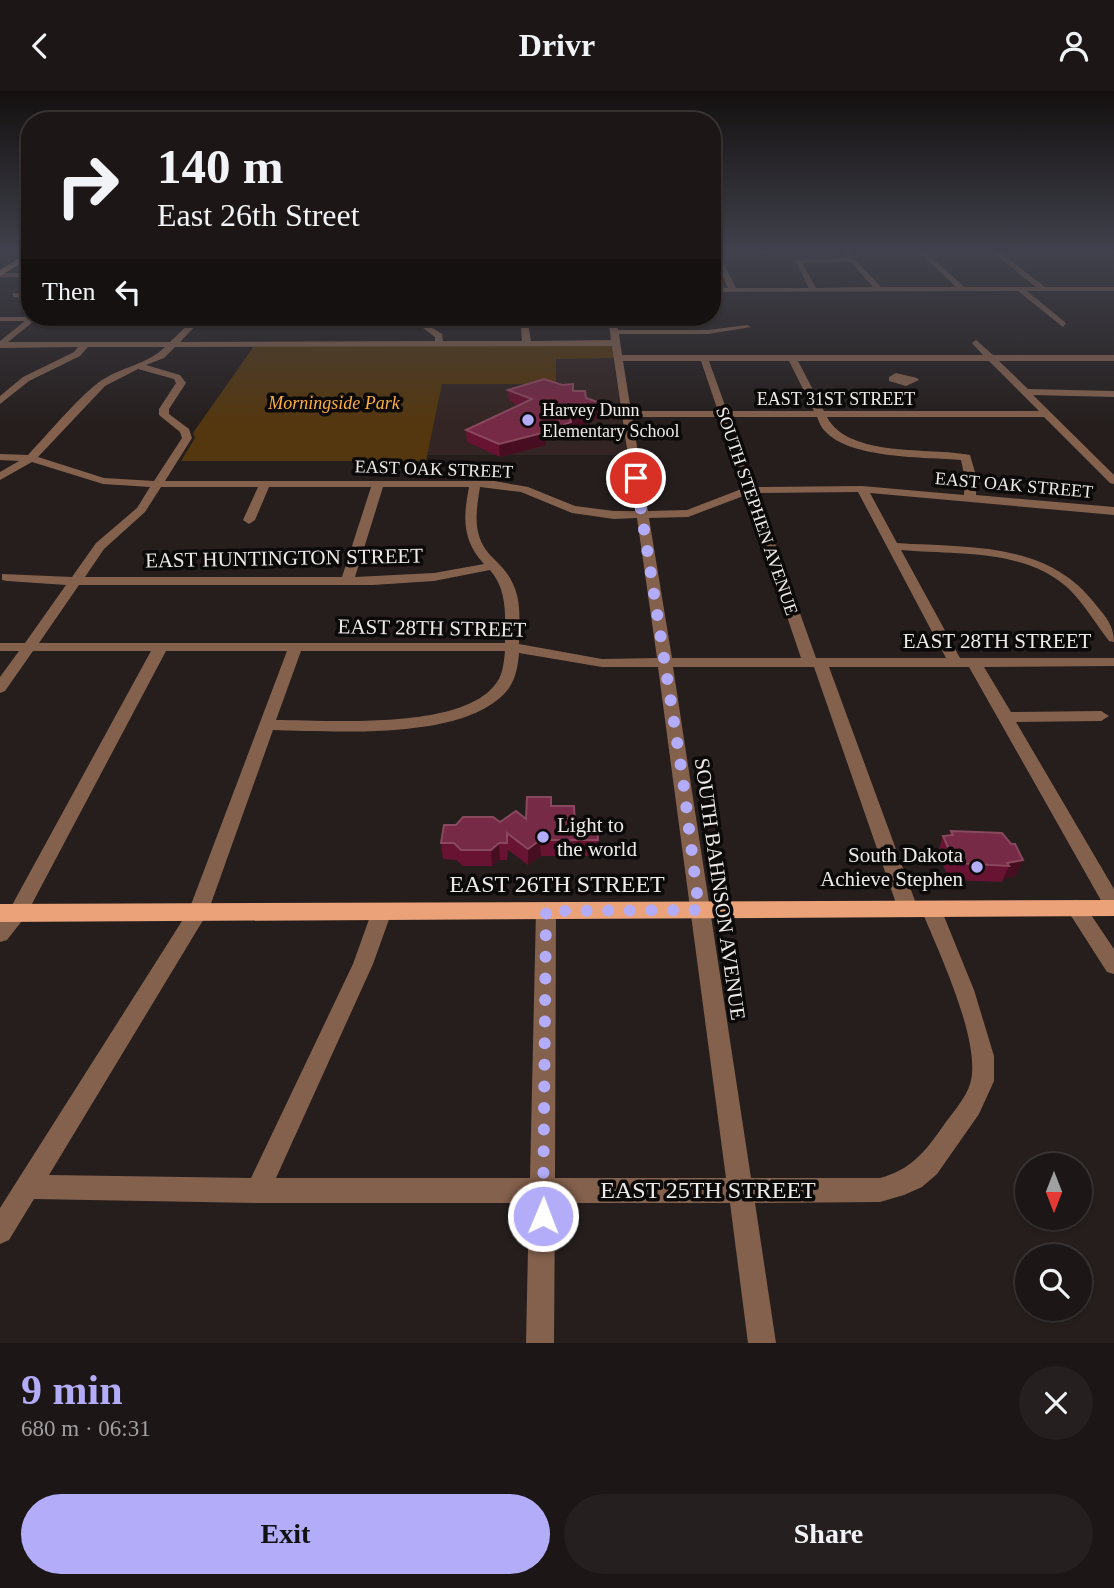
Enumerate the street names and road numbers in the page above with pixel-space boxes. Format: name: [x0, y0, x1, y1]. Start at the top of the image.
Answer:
street label: EAST 31ST STREET: [757, 389, 915, 409]
street label: SOUTH STEPHEN AVENUE: [712, 404, 802, 618]
street label: EAST OAK STREET: [354, 456, 514, 482]
street label: EAST OAK STREET: [934, 468, 1094, 502]
street label: EAST HUNTINGTON STREET: [145, 544, 423, 572]
street label: EAST 28TH STREET: [337, 614, 527, 642]
street label: EAST 28TH STREET: [903, 629, 1091, 653]
street label: SOUTH BAHNSON AVENUE: [690, 756, 750, 1022]
street label: EAST 26TH STREET: [449, 871, 665, 897]
street label: EAST 25TH STREET: [600, 1177, 816, 1203]

